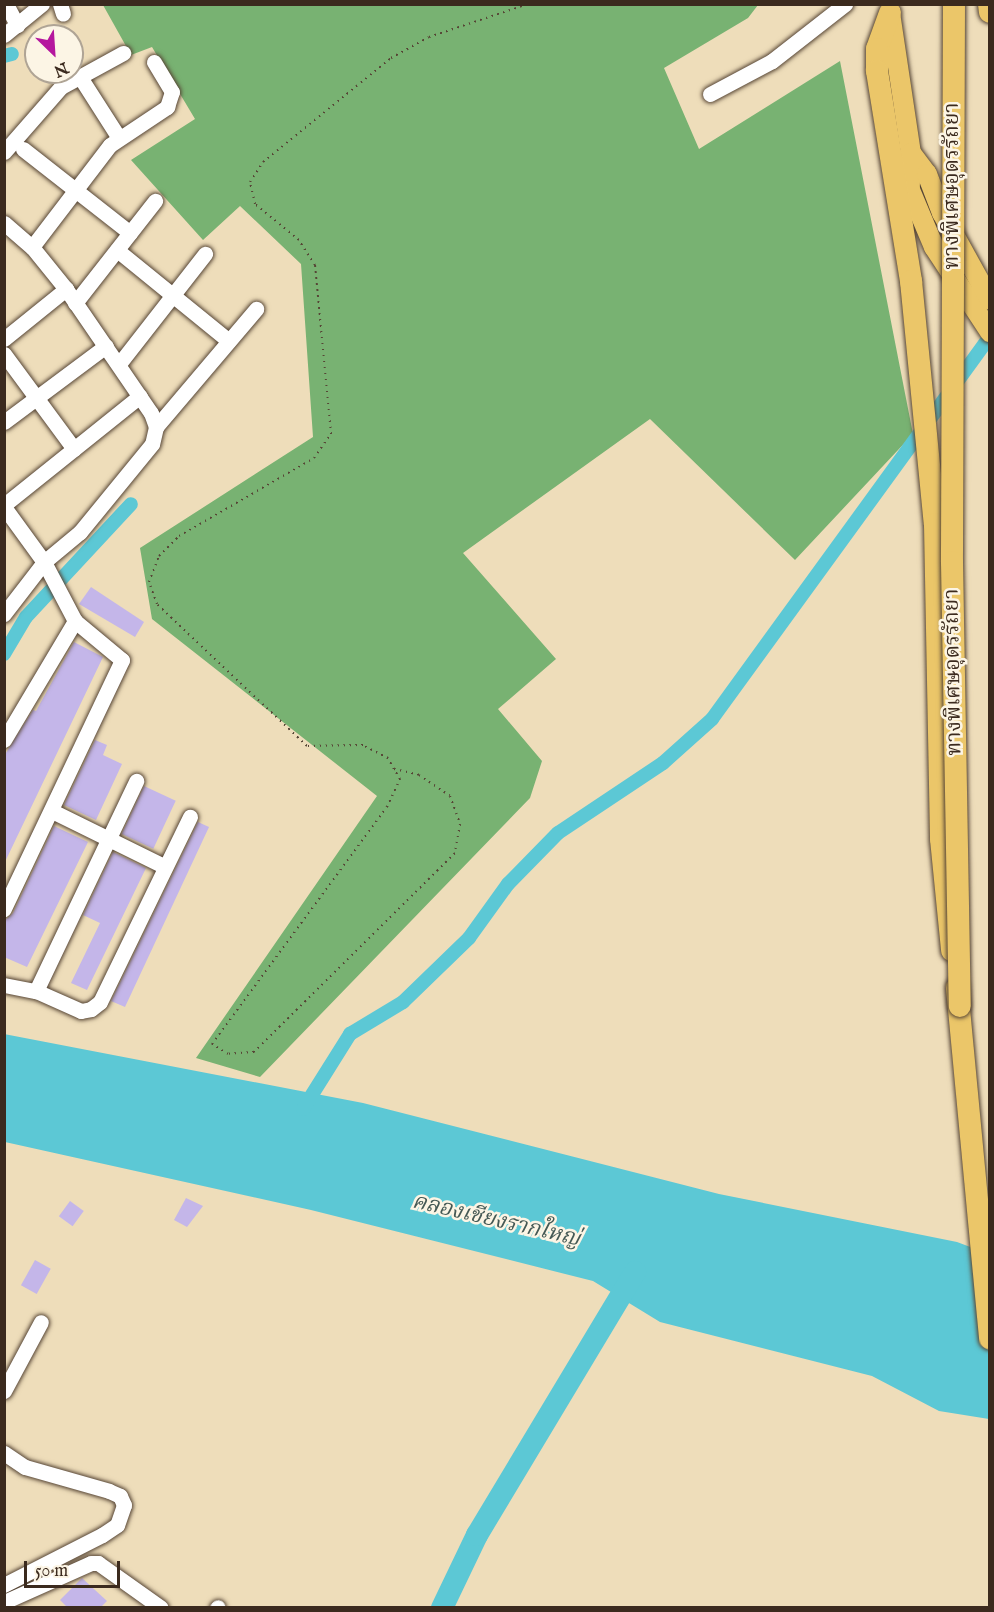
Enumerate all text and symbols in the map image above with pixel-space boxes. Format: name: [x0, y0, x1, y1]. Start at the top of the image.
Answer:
north arrow: [24, 24, 84, 84]
text: N: [50, 57, 71, 80]
street label: ทางพิเศษอุดรรัถยา: [940, 102, 966, 270]
street label: ทางพิเศษอุดรรัถยา: [940, 588, 968, 756]
water label: คลองเชียงรากใหญ่: [410, 1189, 582, 1253]
scale bar: [27, 1549, 123, 1587]
text: 50 m: [35, 1560, 68, 1583]

